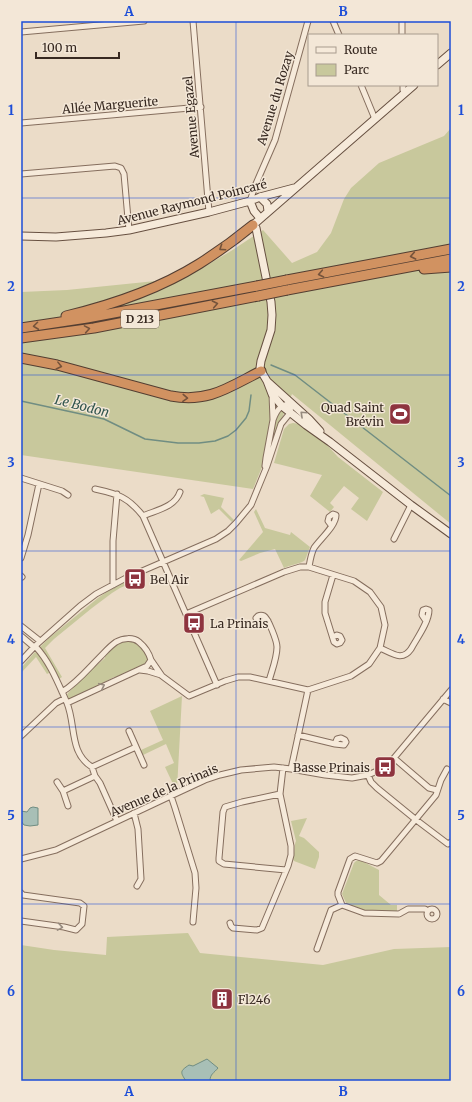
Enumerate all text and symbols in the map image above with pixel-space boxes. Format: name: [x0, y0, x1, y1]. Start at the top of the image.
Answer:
text: A: [123, 3, 134, 20]
text: B: [338, 3, 348, 20]
scale bar: [36, 34, 119, 60]
legend: [308, 34, 438, 86]
text: 100 m: [42, 40, 77, 55]
text: Route: [344, 42, 377, 57]
street label: Avenue du Rozay: [253, 49, 296, 148]
text: Parc: [344, 62, 369, 77]
street label: Avenue Egazel: [180, 75, 202, 160]
street label: Allée Marguerite: [61, 93, 158, 117]
text: 1: [8, 102, 14, 119]
text: 1: [458, 102, 464, 119]
street label: Avenue Raymond Poincaré: [115, 176, 268, 228]
one-way arrow: [220, 244, 227, 251]
one-way arrow: [410, 252, 416, 260]
one-way arrow: [318, 269, 324, 278]
text: 2: [7, 278, 15, 295]
text: 2: [457, 278, 465, 295]
one-way arrow: [212, 301, 218, 309]
road number: D 213: [121, 310, 159, 328]
one-way arrow: [33, 321, 39, 330]
one-way arrow: [84, 325, 90, 334]
one-way arrow: [55, 361, 62, 370]
water label: Le Bodon: [53, 391, 111, 421]
one-way arrow: [182, 393, 188, 402]
place label: Quad Saint Brévin: [321, 400, 384, 429]
sports icon: Quad Saint Brévin: [387, 401, 413, 427]
one-way arrow: [300, 411, 307, 418]
text: 3: [7, 454, 15, 471]
text: 3: [457, 454, 465, 471]
bus stop icon: Bel Air: [122, 566, 148, 592]
place label: Bel Air: [150, 572, 190, 587]
bus stop icon: La Prinais: [181, 610, 207, 636]
place label: La Prinais: [210, 616, 268, 631]
text: 4: [7, 631, 16, 648]
text: 4: [457, 631, 466, 648]
one-way arrow: [98, 683, 105, 691]
bus stop icon: Basse Prinais: [372, 754, 398, 780]
street label: Avenue de la Prinais: [107, 760, 220, 820]
place label: Basse Prinais: [293, 760, 370, 775]
text: 5: [7, 807, 15, 824]
text: 5: [457, 807, 465, 824]
one-way arrow: [57, 922, 63, 931]
text: 6: [7, 983, 15, 1000]
text: 6: [457, 983, 465, 1000]
building icon: Fl246: [209, 986, 235, 1012]
place label: Fl246: [238, 992, 270, 1007]
text: A: [123, 1083, 134, 1100]
text: B: [338, 1083, 348, 1100]

